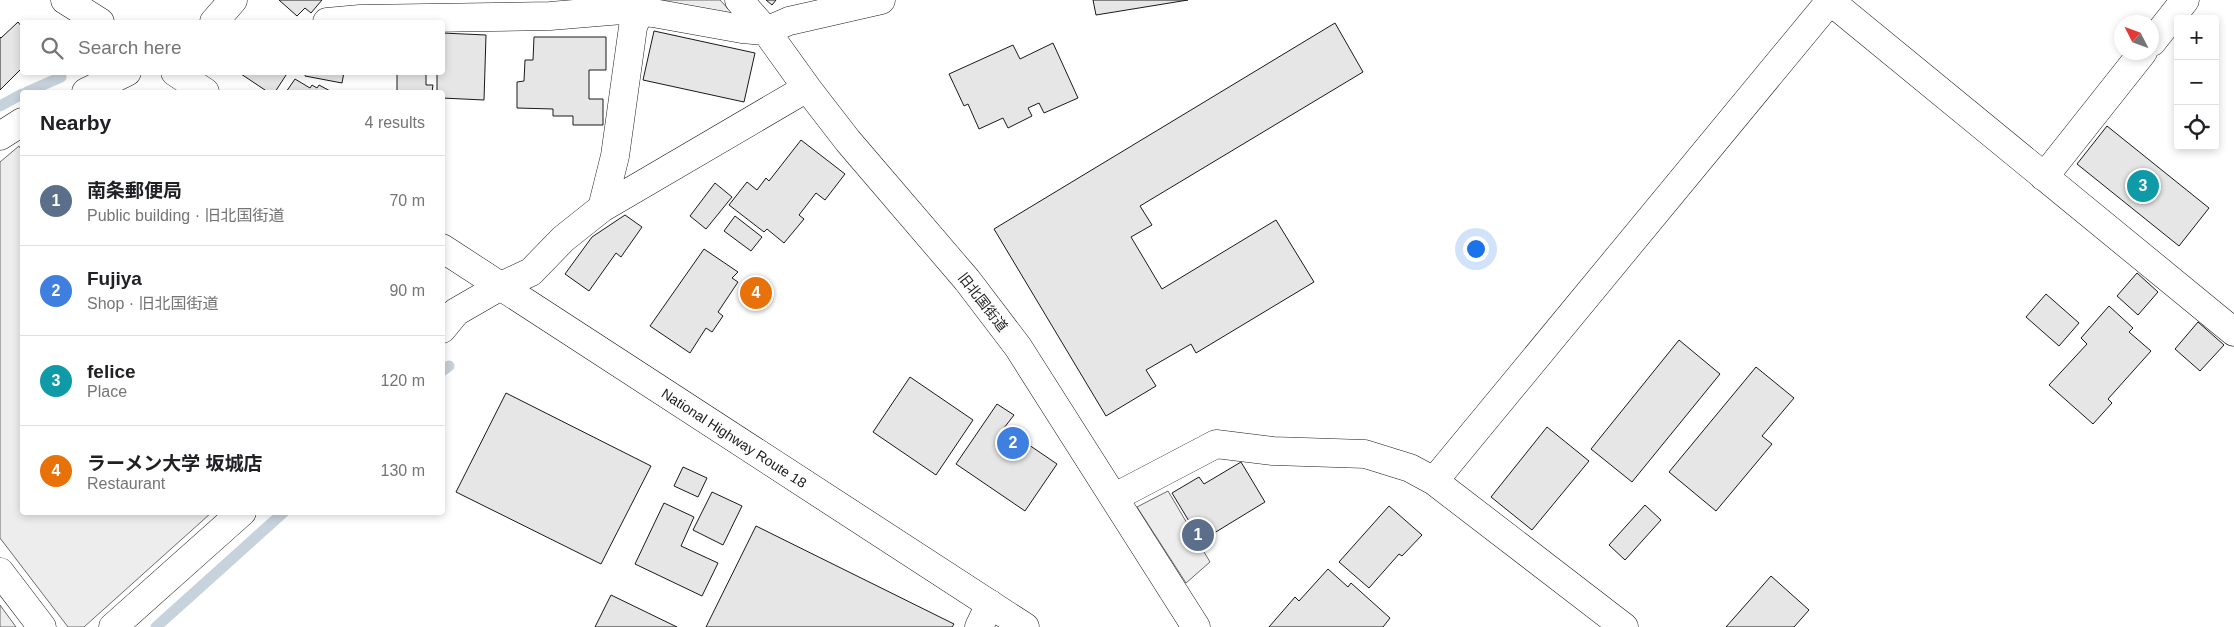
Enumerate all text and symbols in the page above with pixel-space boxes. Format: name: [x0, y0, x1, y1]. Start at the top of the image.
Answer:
north arrow: [2114, 15, 2159, 60]
map controls: [2174, 15, 2219, 150]
button: +: [2174, 15, 2219, 60]
search box: [20, 20, 445, 75]
icon: search: [38, 34, 66, 62]
text: Search here: [78, 37, 182, 58]
button: −: [2174, 60, 2219, 105]
button: locate: [2174, 105, 2219, 150]
text: Nearby: [40, 111, 111, 134]
text: 4 results: [365, 114, 425, 131]
pin: 3: [2127, 167, 2159, 205]
text: 南条郵便局: [87, 180, 182, 201]
text: 1: [52, 192, 60, 209]
text: 70 m: [389, 192, 425, 209]
text: Public building · 旧北国街道: [87, 207, 284, 224]
your location: [1463, 236, 1489, 262]
text: Fujiya: [87, 268, 142, 289]
street label: 旧北国街道: [955, 269, 1011, 335]
pin: 4: [740, 274, 772, 312]
text: 2: [52, 282, 60, 299]
text: 90 m: [389, 282, 425, 299]
text: Shop · 旧北国街道: [87, 295, 219, 312]
text: felice: [87, 361, 136, 382]
text: 3: [52, 372, 60, 389]
text: 120 m: [381, 372, 425, 389]
text: Place: [87, 383, 127, 400]
street label: National Highway Route 18: [659, 385, 810, 491]
pin: 2: [997, 424, 1029, 462]
text: ラーメン大学 坂城店: [87, 453, 263, 474]
text: 4: [52, 462, 60, 479]
text: 130 m: [381, 462, 425, 479]
text: Restaurant: [87, 475, 165, 492]
pin: 1: [1182, 516, 1214, 554]

